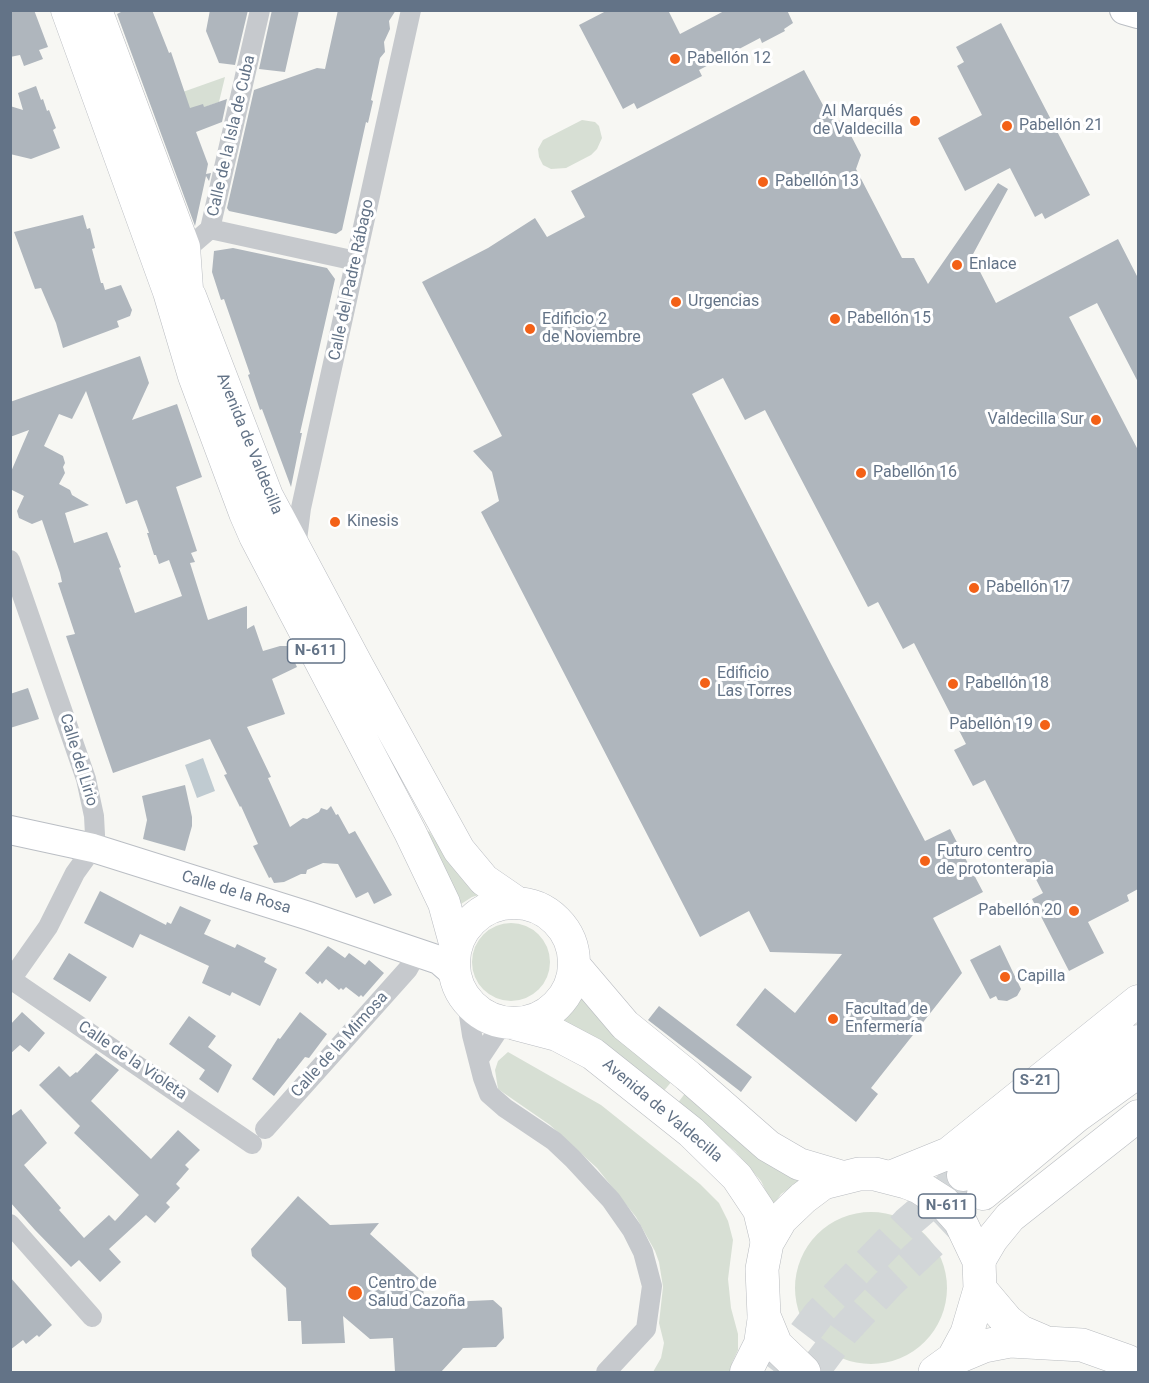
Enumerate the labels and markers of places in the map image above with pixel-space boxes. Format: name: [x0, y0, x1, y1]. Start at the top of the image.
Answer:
place label: Pabellón 12: [687, 49, 771, 69]
marker: Pabellón 12: [668, 52, 682, 66]
place label: Al Marqués de Valdecilla: [813, 102, 903, 140]
marker: Al Marqués de Valdecilla: [908, 114, 922, 128]
place label: Pabellón 21: [1019, 116, 1103, 136]
marker: Pabellón 21: [1000, 119, 1014, 133]
place label: Pabellón 13: [775, 172, 859, 192]
marker: Pabellón 13: [756, 175, 770, 189]
place label: Enlace: [969, 255, 1016, 275]
marker: Enlace: [950, 258, 964, 272]
place label: Urgencias: [688, 292, 759, 312]
marker: Urgencias: [669, 295, 683, 309]
place label: Pabellón 15: [847, 309, 931, 329]
place label: Edificio 2 de Noviembre: [542, 310, 641, 348]
marker: Pabellón 15: [828, 312, 842, 326]
marker: Edificio 2 de Noviembre: [523, 322, 537, 336]
place label: Valdecilla Sur: [988, 410, 1084, 430]
marker: Valdecilla Sur: [1089, 413, 1103, 427]
place label: Pabellón 16: [873, 463, 957, 483]
marker: Pabellón 16: [854, 466, 868, 480]
place label: Kinesis: [347, 512, 399, 532]
marker: Kinesis: [328, 515, 342, 529]
place label: Pabellón 17: [986, 578, 1070, 598]
marker: Pabellón 17: [967, 581, 981, 595]
place label: Edificio Las Torres: [717, 664, 792, 702]
place label: Pabellón 18: [965, 674, 1049, 694]
marker: Edificio Las Torres: [698, 676, 712, 690]
marker: Pabellón 18: [946, 677, 960, 691]
place label: Pabellón 19: [949, 715, 1033, 735]
marker: Pabellón 19: [1038, 718, 1052, 732]
place label: Futuro centro de protonterapia: [937, 842, 1054, 880]
marker: Futuro centro de protonterapia: [918, 854, 932, 868]
place label: Pabellón 20: [978, 901, 1062, 921]
marker: Pabellón 20: [1067, 904, 1081, 918]
place label: Capilla: [1017, 967, 1065, 987]
marker: Capilla: [998, 970, 1012, 984]
place label: Facultad de Enfermería: [845, 1000, 928, 1038]
marker: Facultad de Enfermería: [826, 1012, 840, 1026]
place label: Centro de Salud Cazoña: [368, 1274, 466, 1312]
marker: Centro de Salud Cazoña: [346, 1284, 364, 1302]

